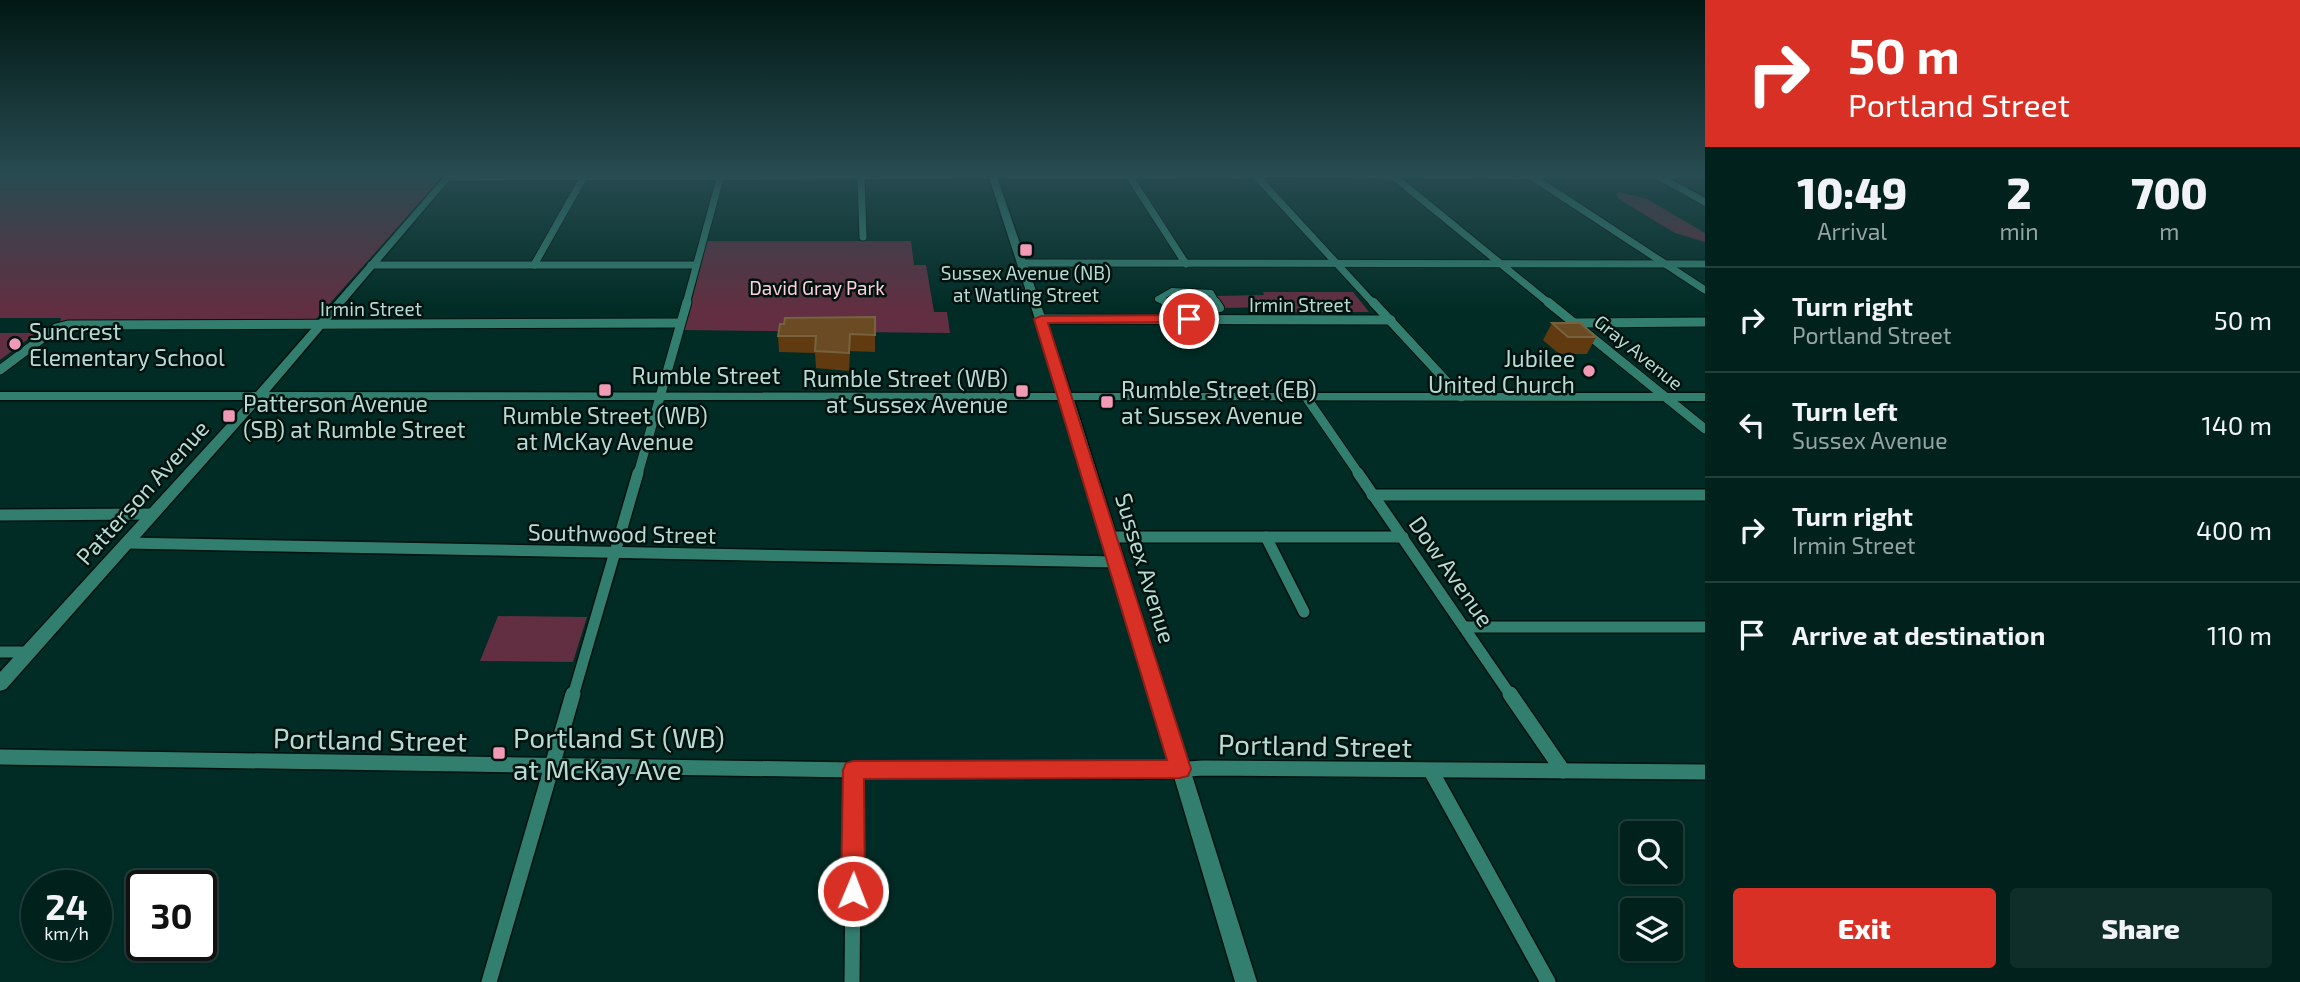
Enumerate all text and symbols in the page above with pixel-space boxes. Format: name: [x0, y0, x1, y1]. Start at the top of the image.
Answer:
text: 50 m: [1848, 25, 1960, 84]
icon: right: [1733, 28, 1824, 119]
text: Portland Street: [1848, 85, 2070, 123]
text: 10:49: [1797, 167, 1907, 217]
text: 2: [2007, 167, 2031, 217]
text: 700: [2131, 167, 2208, 217]
text: Arrival: [1817, 217, 1887, 245]
text: min: [1999, 217, 2039, 245]
text: m: [2159, 217, 2179, 245]
marker: Sussex Avenue (NB) at Watling Street: [1018, 242, 1034, 258]
place label: Sussex Avenue (NB) at Watling Street: [941, 261, 1111, 306]
park label: David Gray Park: [749, 276, 885, 299]
pin: [1159, 289, 1219, 349]
text: Turn right: [1792, 290, 1913, 321]
street label: Irmin Street: [1249, 293, 1351, 316]
street label: Irmin Street: [320, 297, 422, 320]
icon: arrive: [1170, 300, 1208, 338]
icon: right: [1733, 301, 1771, 339]
text: 50 m: [2214, 304, 2272, 335]
street label: Gray Avenue: [1590, 309, 1688, 395]
place label: Suncrest Elementary School: [29, 317, 225, 371]
text: Portland Street: [1792, 321, 1952, 349]
marker: Suncrest Elementary School: [7, 336, 23, 352]
place label: Jubilee United Church: [1428, 344, 1575, 398]
street label: Rumble Street: [632, 361, 781, 389]
marker: Jubilee United Church: [1581, 363, 1597, 379]
place label: Rumble Street (WB) at Sussex Avenue: [802, 364, 1008, 418]
place label: Rumble Street (EB) at Sussex Avenue: [1121, 375, 1317, 429]
marker: Rumble Street (WB) at McKay Avenue: [597, 382, 613, 398]
marker: Rumble Street (WB) at Sussex Avenue: [1014, 383, 1030, 399]
place label: Patterson Avenue (SB) at Rumble Street: [243, 389, 466, 443]
marker: Rumble Street (EB) at Sussex Avenue: [1099, 394, 1115, 410]
text: Turn left: [1792, 395, 1898, 426]
place label: Rumble Street (WB) at McKay Avenue: [502, 401, 708, 455]
icon: left: [1733, 406, 1771, 444]
marker: Patterson Avenue (SB) at Rumble Street: [221, 408, 237, 424]
text: 140 m: [2201, 409, 2272, 440]
street label: Patterson Avenue: [70, 414, 214, 570]
text: Sussex Avenue: [1792, 426, 1948, 454]
street label: Sussex Avenue: [1110, 490, 1182, 646]
text: Turn right: [1792, 500, 1913, 531]
street label: Dow Avenue: [1404, 510, 1500, 632]
icon: right: [1733, 511, 1771, 549]
text: 400 m: [2196, 514, 2272, 545]
street label: Southwood Street: [528, 517, 717, 549]
text: Irmin Street: [1792, 531, 1916, 559]
icon: arrive: [1733, 616, 1771, 654]
text: Arrive at destination: [1792, 619, 2045, 650]
text: 110 m: [2207, 619, 2272, 650]
street label: Portland Street: [273, 720, 467, 758]
place label: Portland St (WB) at McKay Ave: [513, 720, 725, 786]
street label: Portland Street: [1218, 726, 1412, 764]
marker: Portland St (WB) at McKay Ave: [491, 745, 507, 761]
map controls: [1620, 821, 1683, 961]
button: search: [1620, 821, 1683, 884]
position arrow: [816, 854, 890, 928]
speed limit sign: 30: [126, 870, 217, 961]
text: 24: [45, 885, 88, 927]
button: Exit: [1733, 888, 1996, 968]
button: Share: [2010, 888, 2272, 968]
button: layers: [1620, 898, 1683, 961]
text: km/h: [44, 922, 89, 944]

